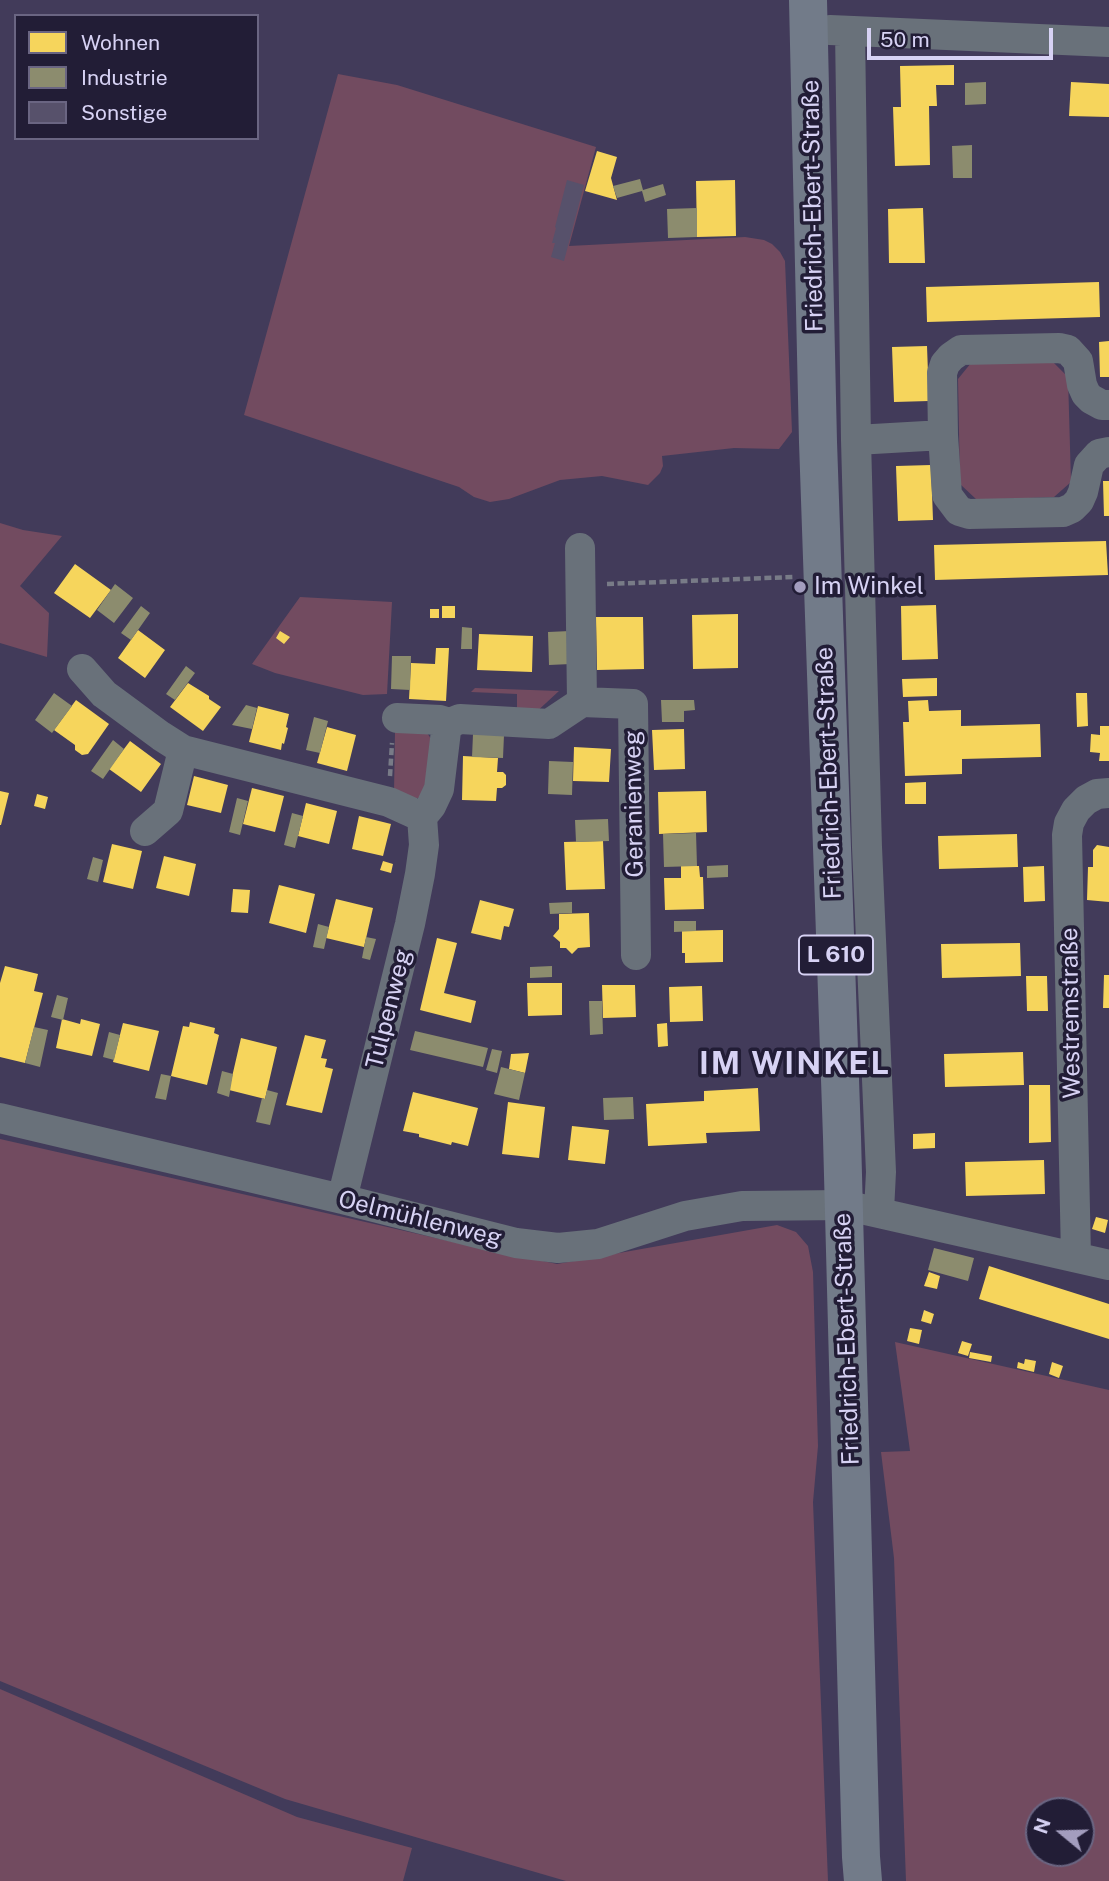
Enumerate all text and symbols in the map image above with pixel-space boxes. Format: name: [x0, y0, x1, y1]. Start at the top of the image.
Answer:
legend: [14, 14, 259, 140]
scale bar: [871, 14, 1056, 58]
text: 50 m: [880, 27, 930, 52]
text: Wohnen: [81, 30, 160, 55]
text: Industrie: [81, 65, 168, 90]
street label: Friedrich-Ebert-Straße: [796, 80, 830, 332]
text: Sonstige: [81, 100, 167, 125]
place label: Im Winkel: [814, 573, 924, 601]
marker: Im Winkel: [792, 579, 808, 595]
street label: Friedrich-Ebert-Straße: [810, 646, 848, 900]
street label: Geranienweg: [618, 730, 650, 878]
street label: Westremstraße: [1055, 927, 1087, 1099]
road number: L 610: [799, 936, 873, 974]
street label: Tulpenweg: [360, 946, 418, 1072]
district label: IM WINKEL: [700, 1045, 890, 1083]
street label: Oelmühlenweg: [335, 1185, 505, 1253]
street label: Friedrich-Ebert-Straße: [828, 1212, 866, 1466]
north arrow: [1025, 1797, 1095, 1867]
text: N: [1029, 1815, 1055, 1836]

